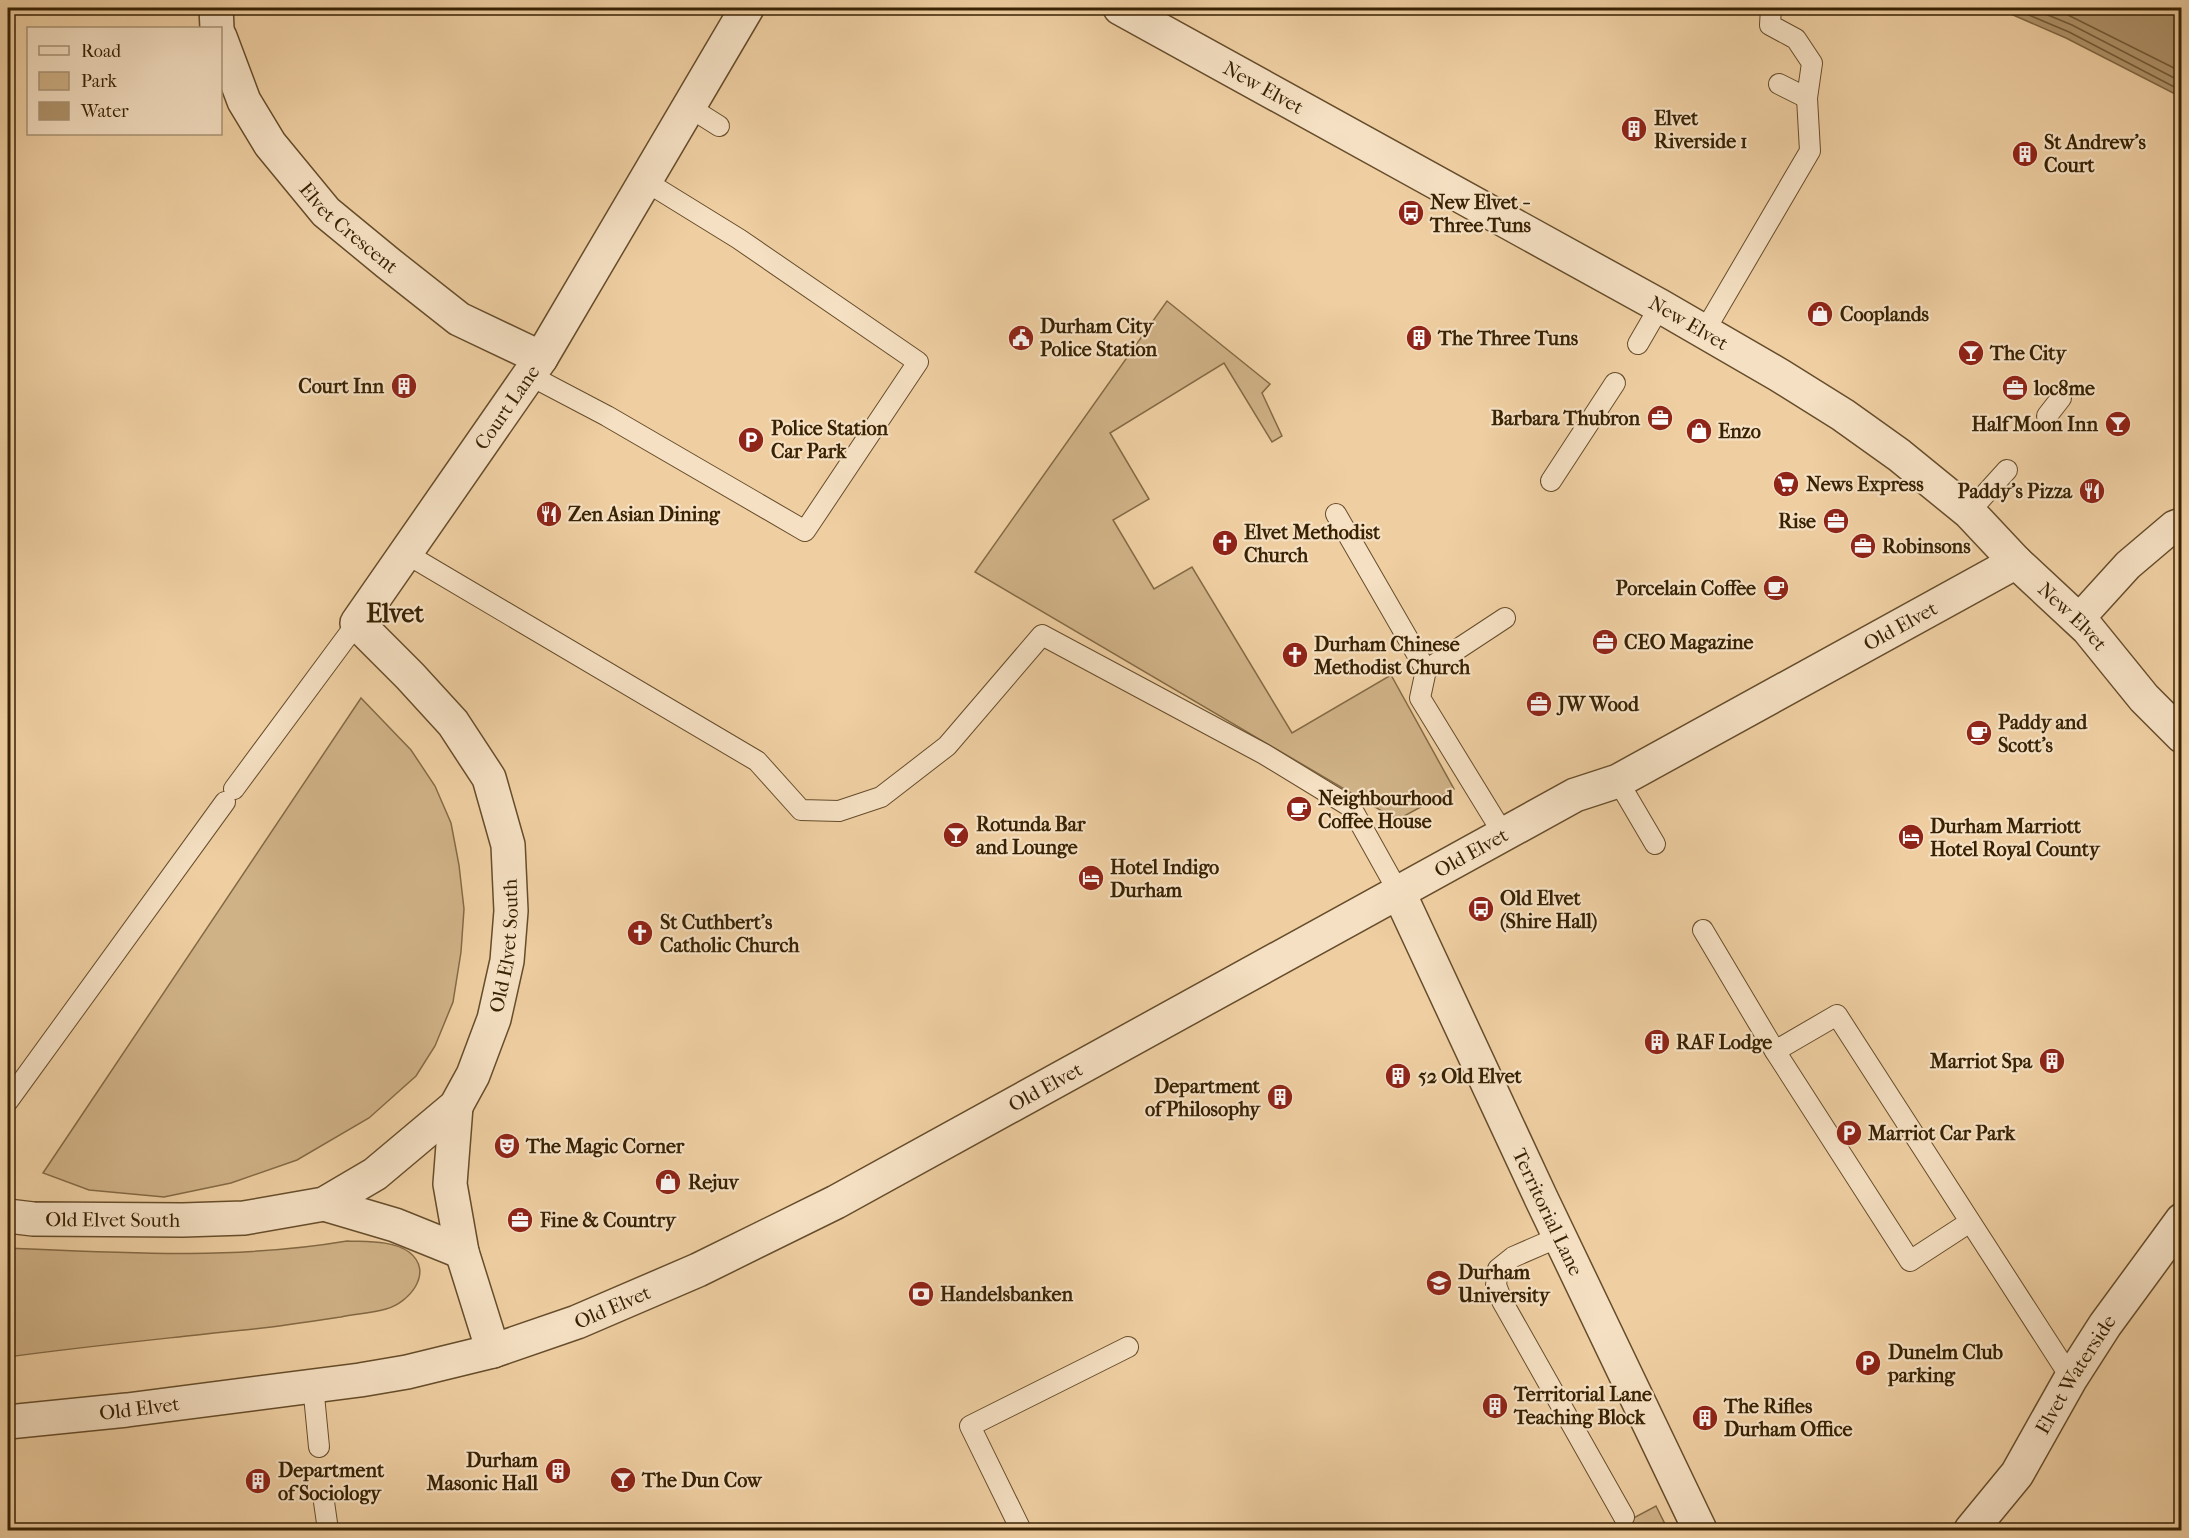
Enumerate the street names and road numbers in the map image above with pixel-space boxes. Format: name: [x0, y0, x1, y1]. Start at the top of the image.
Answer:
street label: New Elvet: [1219, 56, 1307, 119]
street label: Elvet Crescent: [294, 178, 402, 278]
street label: New Elvet: [1645, 291, 1732, 355]
street label: Court Lane: [470, 361, 545, 454]
street label: New Elvet: [2033, 577, 2112, 655]
street label: Old Elvet: [1859, 597, 1941, 656]
street label: Old Elvet: [1430, 823, 1512, 882]
street label: Old Elvet South: [485, 877, 523, 1015]
street label: Old Elvet: [1005, 1058, 1086, 1117]
street label: Territorial Lane: [1508, 1145, 1587, 1280]
street label: Old Elvet South: [45, 1208, 181, 1232]
street label: Old Elvet: [571, 1281, 654, 1334]
street label: Elvet Waterside: [2031, 1310, 2121, 1438]
street label: Old Elvet: [98, 1392, 181, 1425]

